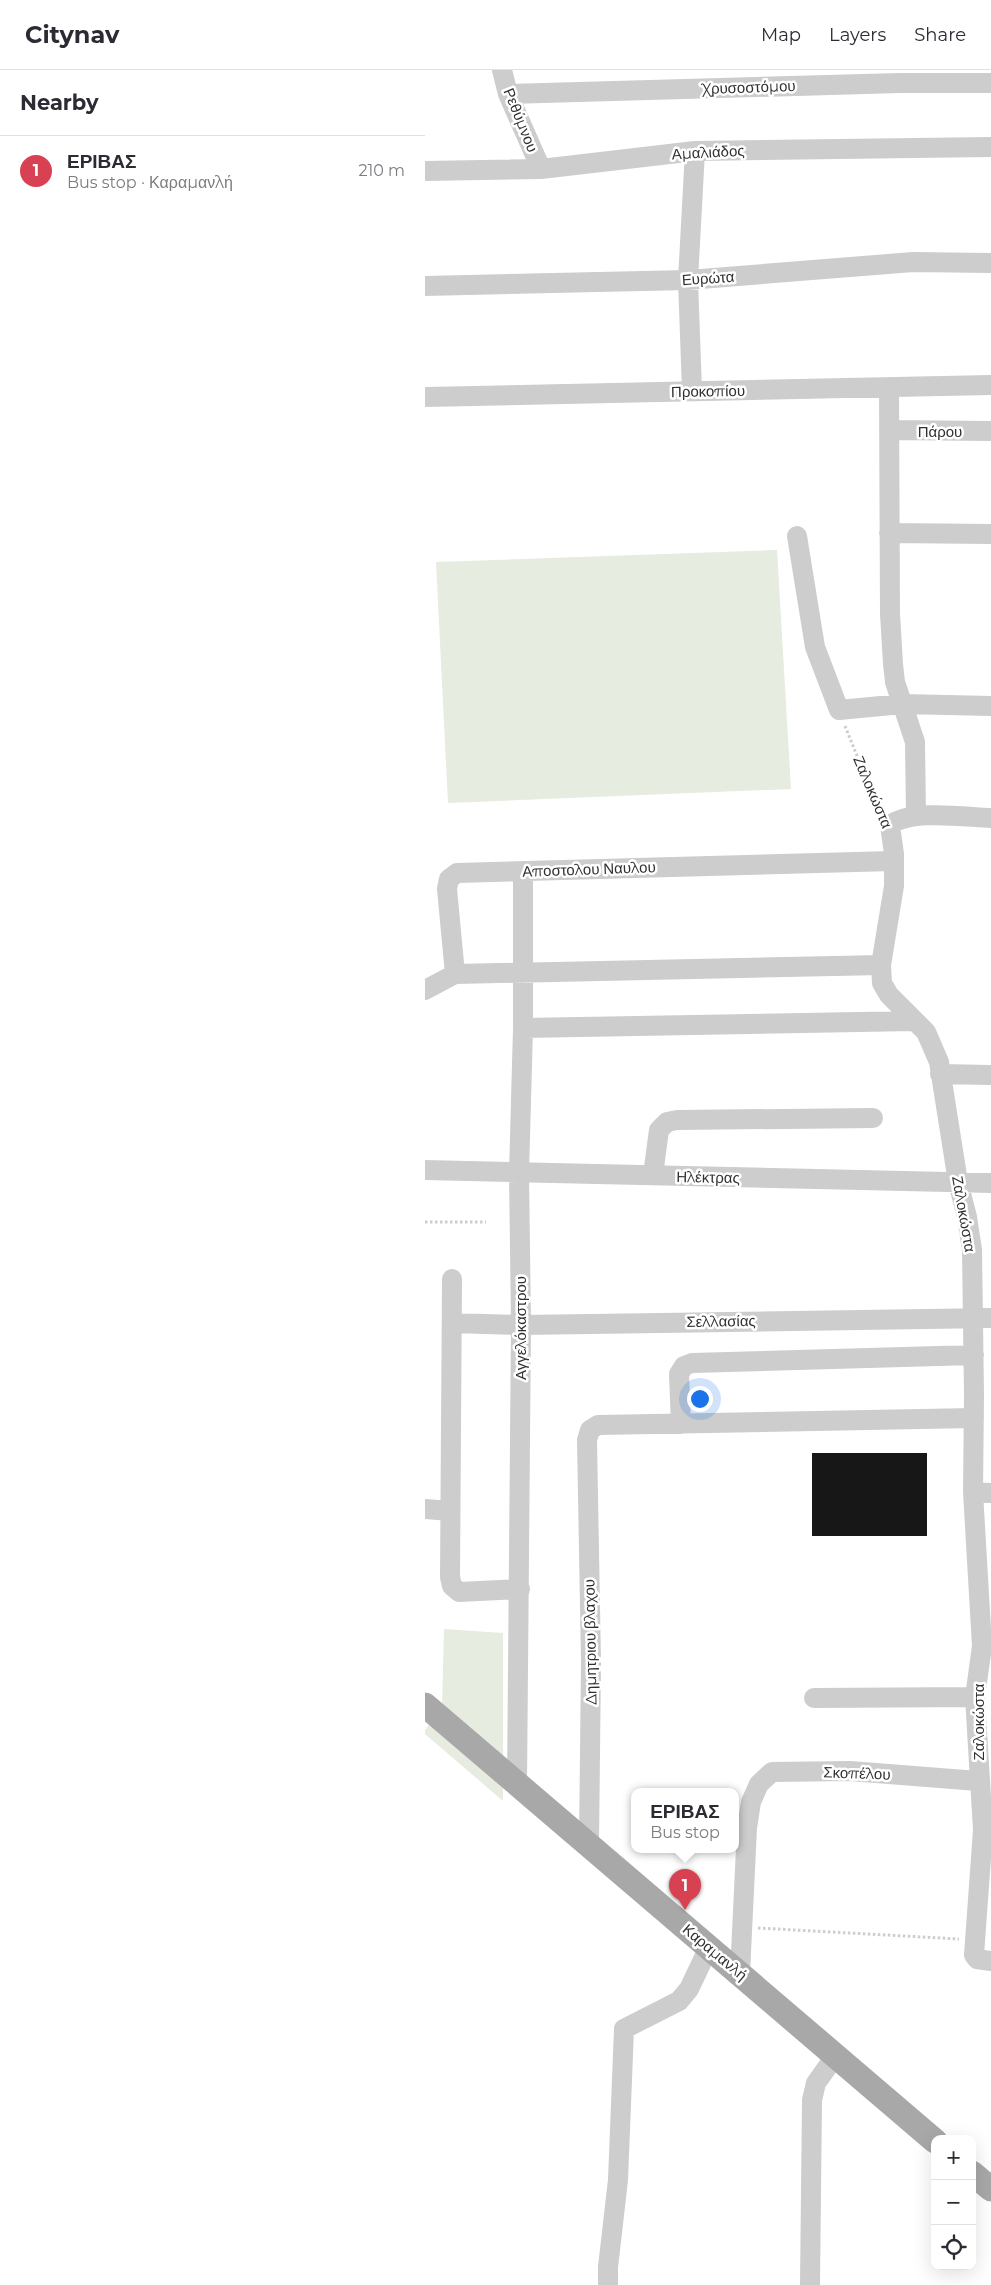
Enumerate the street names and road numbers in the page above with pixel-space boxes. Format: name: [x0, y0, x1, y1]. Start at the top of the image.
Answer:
street label: Χρυσοστόμου: [700, 76, 796, 98]
street label: Ρεθύμνου: [500, 85, 542, 155]
street label: Αμαλιάδος: [671, 141, 745, 163]
street label: Ευρώτα: [681, 267, 735, 289]
street label: Προκοπίου: [671, 381, 745, 401]
street label: Πάρου: [918, 422, 962, 441]
street label: Ζαλοκώστα: [849, 753, 897, 831]
street label: Αποστολου Ναυλου: [522, 857, 656, 881]
street label: Ηλέκτρας: [676, 1167, 740, 1187]
street label: Ζαλοκώστα: [948, 1174, 980, 1254]
street label: Αγγελόκαστρου: [511, 1276, 530, 1380]
street label: Σελλασίας: [686, 1311, 756, 1331]
street label: Δημητριου βλαχου: [579, 1579, 601, 1705]
street label: Ζαλοκώστα: [969, 1683, 988, 1760]
street label: Σκοπέλου: [823, 1762, 891, 1784]
street label: Καραμανλή: [679, 1919, 751, 1985]

